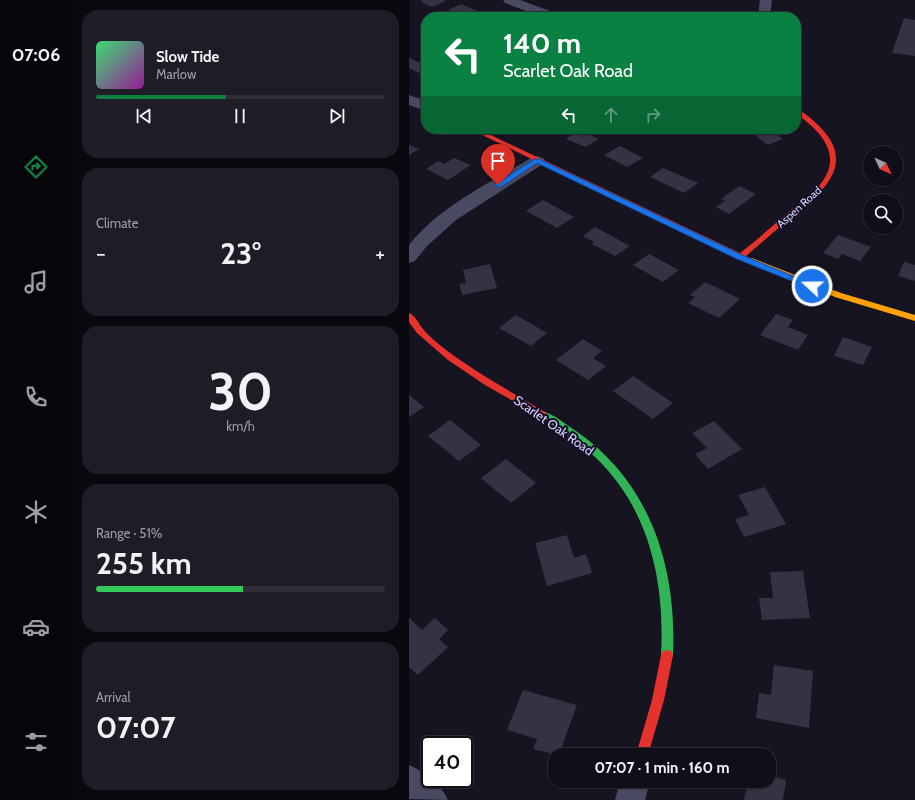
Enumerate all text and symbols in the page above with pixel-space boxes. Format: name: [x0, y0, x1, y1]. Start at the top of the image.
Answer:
text: 140 m: [503, 26, 581, 60]
icon: left: [437, 28, 489, 80]
text: 07:06: [12, 44, 60, 66]
text: Slow Tide: [156, 48, 219, 66]
text: Scarlet Oak Road: [503, 60, 633, 82]
text: Marlow: [156, 66, 196, 82]
icon: left: [558, 104, 580, 126]
icon: ahead: [600, 104, 622, 126]
icon: right: [642, 104, 664, 126]
icon: previous: [133, 105, 155, 127]
icon: pause: [229, 105, 251, 127]
icon: next: [326, 105, 348, 127]
pin: [481, 144, 515, 185]
north arrow: [863, 146, 903, 186]
map controls: [863, 146, 903, 234]
icon: arrive: [487, 150, 509, 172]
icon: directions: [22, 153, 50, 181]
street label: Aspen Road: [774, 183, 824, 231]
button: search: [863, 194, 903, 234]
text: Climate: [96, 215, 138, 231]
text: 23°: [220, 235, 261, 272]
text: −: [96, 240, 106, 267]
text: +: [375, 240, 385, 267]
position arrow: [791, 265, 833, 307]
icon: music: [22, 268, 50, 296]
text: 30: [208, 360, 273, 423]
icon: phone: [22, 383, 50, 411]
street label: Scarlet Oak Road: [511, 392, 597, 458]
text: km/h: [226, 418, 255, 434]
icon: climate: [22, 498, 50, 526]
text: Range · 51%: [96, 525, 162, 541]
text: 255 km: [96, 545, 191, 582]
icon: car: [22, 613, 50, 641]
text: Arrival: [96, 689, 131, 705]
text: 07:07: [96, 709, 176, 746]
icon: filters: [22, 728, 50, 756]
speed limit sign: 40: [421, 736, 473, 788]
text: 07:07 · 1 min · 160 m: [594, 759, 730, 777]

